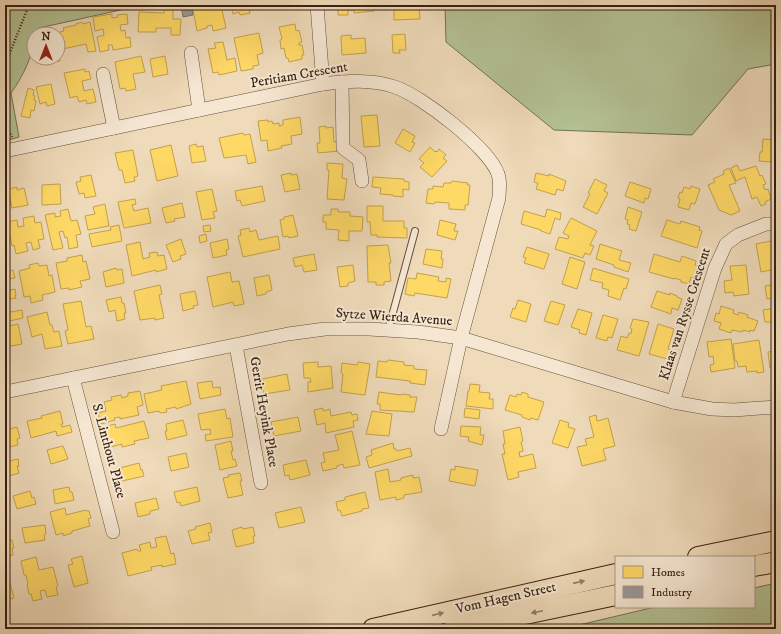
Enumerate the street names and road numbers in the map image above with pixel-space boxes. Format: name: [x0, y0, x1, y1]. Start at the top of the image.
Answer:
street label: Peritiam Crescent: [249, 57, 350, 92]
street label: Klaas van Rysse Crescent: [655, 245, 715, 383]
street label: Sytze Wierda Avenue: [335, 304, 453, 330]
street label: Gerrit Heyink Place: [245, 355, 283, 469]
street label: S. Linthout Place: [88, 402, 130, 501]
street label: Vom Hagen Street: [453, 578, 558, 618]

